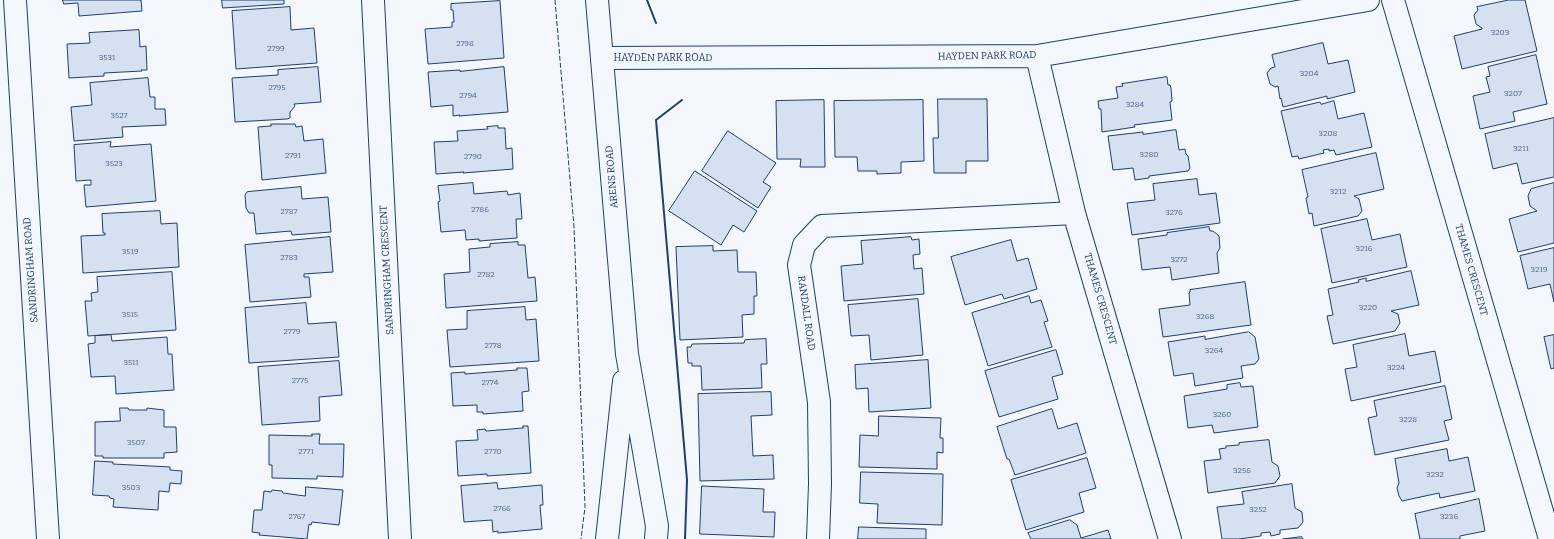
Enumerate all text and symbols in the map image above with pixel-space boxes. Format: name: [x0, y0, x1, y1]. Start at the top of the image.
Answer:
house number: 3203: [1491, 28, 1509, 38]
house number: 2798: [456, 39, 474, 49]
house number: 2799: [267, 44, 285, 54]
street label: HAYDEN PARK ROAD: [937, 49, 1037, 63]
street label: HAYDEN PARK ROAD: [614, 52, 712, 64]
house number: 3531: [99, 53, 115, 63]
house number: 3204: [1300, 69, 1318, 79]
house number: 2795: [268, 83, 286, 93]
house number: 3207: [1504, 89, 1522, 99]
house number: 2794: [459, 91, 477, 101]
house number: 3284: [1126, 100, 1144, 110]
house number: 3527: [111, 111, 127, 121]
house number: 3208: [1319, 129, 1337, 139]
house number: 3211: [1513, 144, 1529, 154]
street label: ARENS ROAD: [603, 145, 621, 209]
house number: 3280: [1140, 150, 1158, 160]
house number: 2791: [285, 151, 301, 161]
house number: 2790: [464, 152, 482, 162]
house number: 3523: [105, 159, 123, 169]
house number: 3212: [1330, 187, 1346, 197]
street label: SANDRINGHAM CRESCENT: [378, 205, 396, 335]
house number: 2786: [471, 205, 489, 215]
house number: 2787: [281, 207, 297, 217]
house number: 3276: [1165, 208, 1183, 218]
street label: SANDRINGHAM ROAD: [21, 217, 41, 323]
street label: THAMES CRESCENT: [1452, 223, 1490, 317]
house number: 3216: [1356, 244, 1372, 254]
house number: 3519: [122, 247, 138, 257]
street label: THAMES CRESCENT: [1081, 252, 1119, 346]
house number: 2783: [280, 253, 298, 263]
house number: 3272: [1170, 255, 1188, 265]
house number: 3219: [1531, 265, 1547, 275]
house number: 2782: [477, 270, 495, 280]
street label: RANDALL ROAD: [795, 275, 817, 351]
house number: 3220: [1359, 303, 1377, 313]
house number: 3515: [122, 310, 138, 320]
house number: 3268: [1196, 312, 1214, 322]
house number: 2779: [284, 327, 300, 337]
house number: 2778: [484, 341, 502, 351]
house number: 3264: [1205, 346, 1223, 356]
house number: 3511: [123, 358, 139, 368]
house number: 3224: [1387, 363, 1405, 373]
house number: 2775: [292, 376, 308, 386]
house number: 2774: [482, 378, 498, 388]
house number: 3260: [1213, 410, 1231, 420]
house number: 3228: [1399, 415, 1417, 425]
house number: 3507: [127, 438, 145, 448]
house number: 2771: [298, 447, 314, 457]
house number: 2770: [484, 447, 502, 457]
house number: 3256: [1233, 466, 1251, 476]
house number: 3232: [1426, 470, 1444, 480]
house number: 3503: [122, 483, 140, 493]
house number: 2766: [493, 504, 511, 514]
house number: 3252: [1249, 505, 1267, 515]
house number: 2767: [289, 512, 305, 522]
house number: 3236: [1440, 512, 1458, 522]

